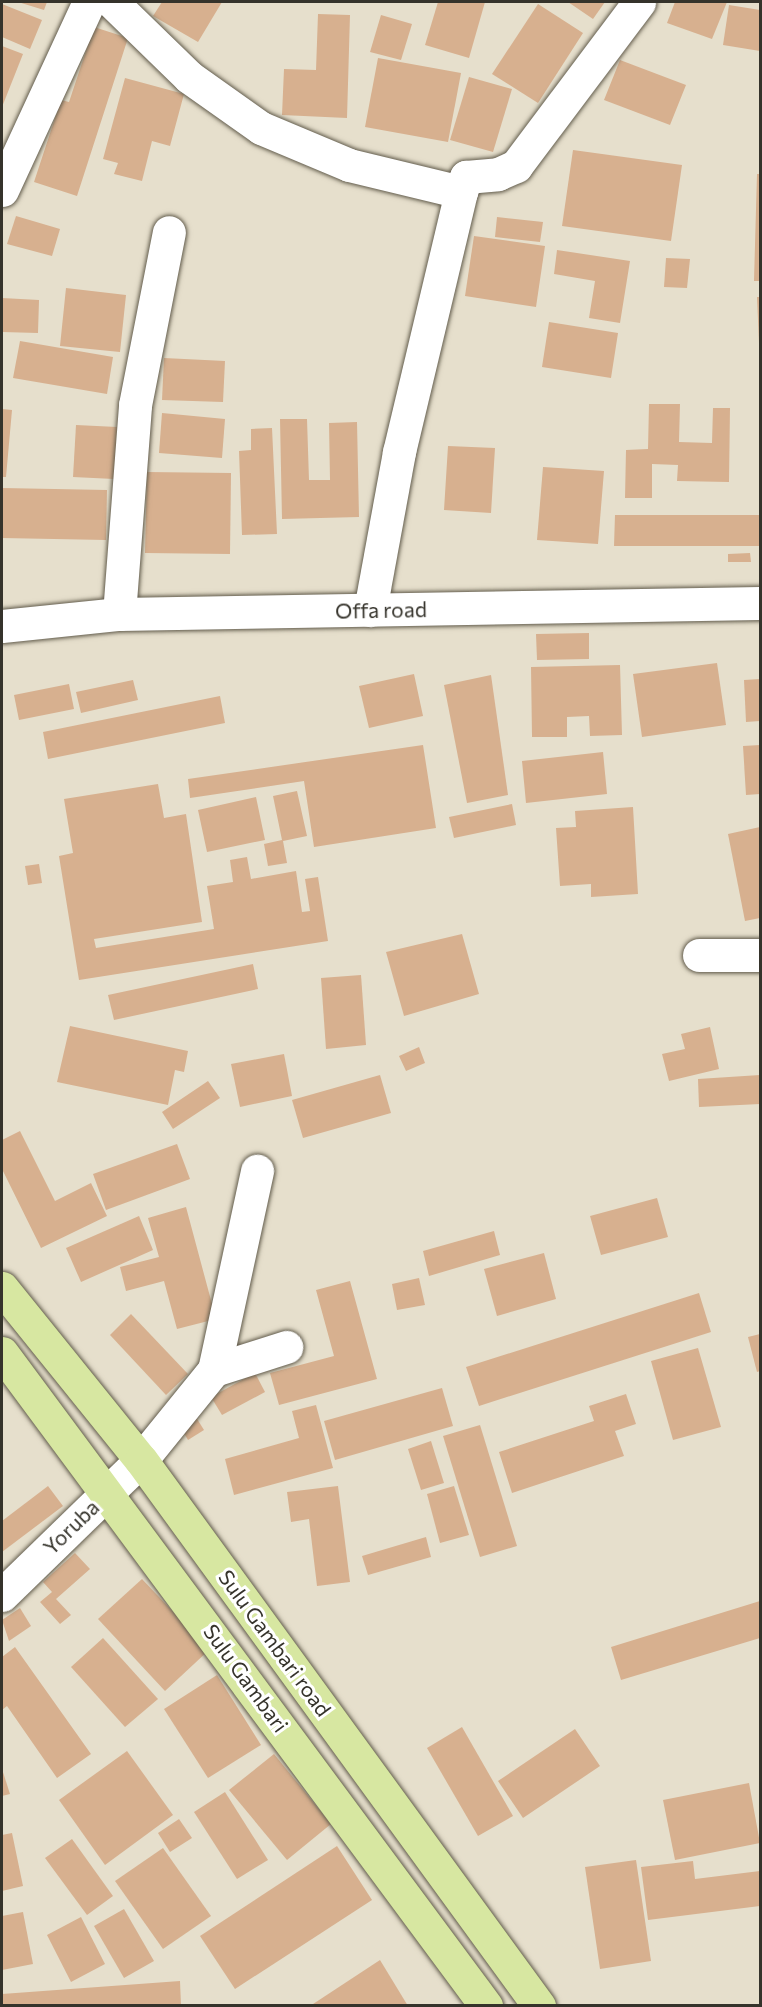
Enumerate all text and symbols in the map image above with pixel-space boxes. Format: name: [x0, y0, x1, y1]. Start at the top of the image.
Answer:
street label: Offa road: [335, 597, 427, 623]
street label: Yoruba: [38, 1494, 104, 1560]
street label: Sulu Gambari road: [213, 1565, 337, 1721]
street label: Sulu Gambari: [198, 1619, 294, 1737]

